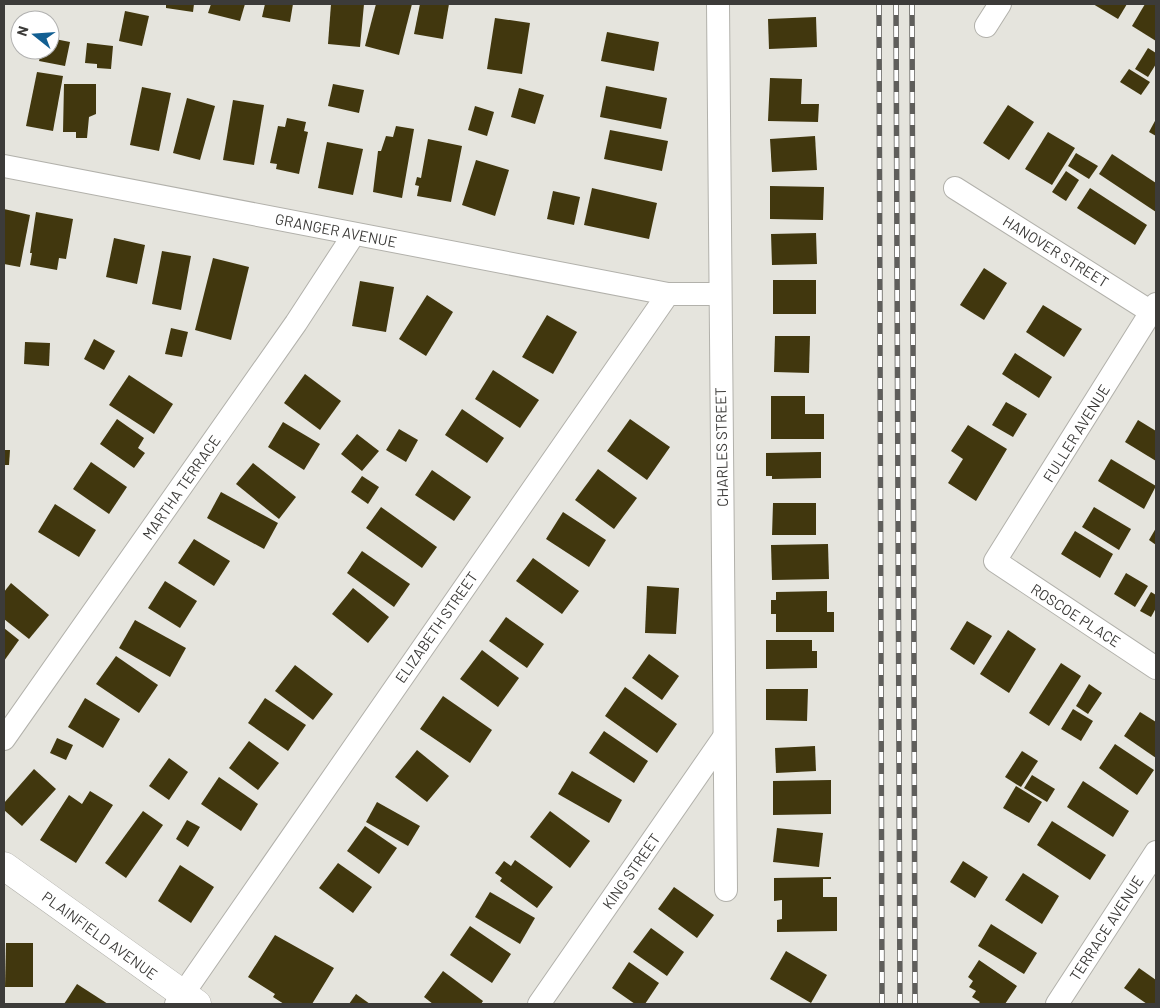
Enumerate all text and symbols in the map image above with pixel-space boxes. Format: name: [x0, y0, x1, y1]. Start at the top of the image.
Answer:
north arrow: [10, 10, 60, 60]
text: N: [13, 24, 32, 38]
street label: GRANGER AVENUE: [274, 209, 398, 251]
street label: HANOVER STREET: [1000, 211, 1112, 291]
street label: FULLER AVENUE: [1039, 381, 1113, 485]
street label: CHARLES STREET: [711, 387, 731, 507]
street label: MARTHA TERRACE: [138, 431, 224, 543]
street label: ELIZABETH STREET: [391, 568, 481, 686]
street label: ROSCOE PLACE: [1028, 579, 1124, 651]
street label: KING STREET: [598, 830, 664, 912]
street label: TERRACE AVENUE: [1065, 872, 1147, 984]
street label: PLAINFIELD AVENUE: [39, 887, 161, 983]

